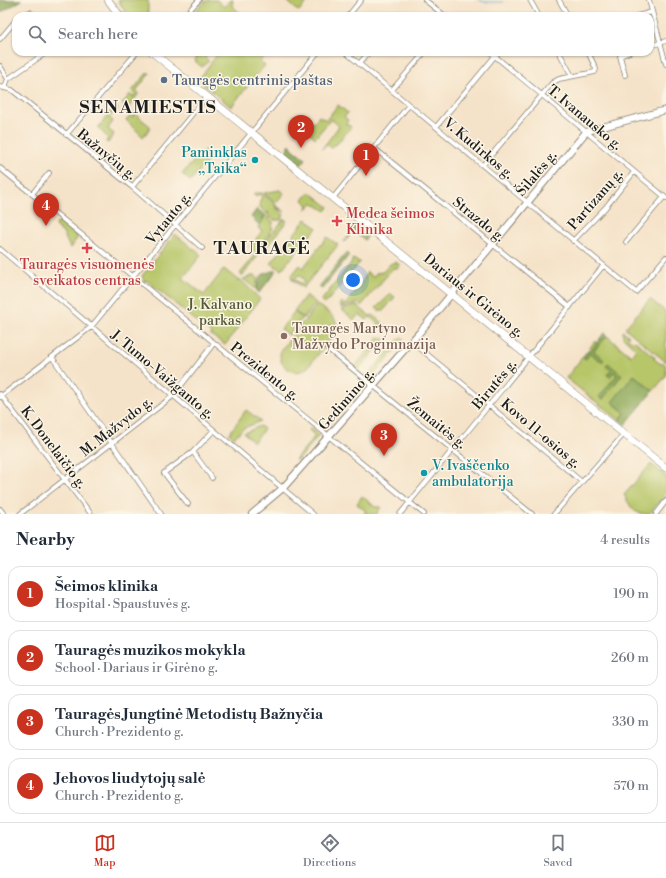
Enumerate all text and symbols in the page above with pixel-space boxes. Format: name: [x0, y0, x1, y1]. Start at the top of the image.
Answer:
search box: [12, 12, 654, 56]
icon: search: [26, 23, 48, 45]
text: Search here: [58, 25, 138, 44]
place label: Tauragės centrinis paštas: [172, 72, 333, 90]
marker: Tauragės centrinis paštas: [159, 75, 169, 85]
street label: T. Ivanausko g.: [543, 81, 625, 154]
district label: SENAMIESTIS: [79, 96, 217, 119]
street label: V. Kudirkos g.: [439, 114, 517, 183]
pin: 2: [288, 115, 314, 148]
street label: Bažnyčių g.: [72, 125, 140, 184]
pin: 1: [353, 143, 379, 176]
place label: Paminklas „Taika“: [181, 144, 247, 178]
street label: Šilalės g.: [511, 146, 561, 200]
marker: Paminklas „Taika“: [250, 155, 260, 165]
street label: Partizanų g.: [564, 165, 627, 234]
street label: Vytauto g.: [142, 189, 195, 249]
pin: 4: [33, 193, 59, 226]
street label: Strazdo g.: [449, 193, 508, 246]
place label: Medea šeimos Klinika: [346, 205, 435, 239]
marker: Medea šeimos Klinika: [331, 215, 343, 227]
district label: TAURAGĖ: [213, 237, 311, 260]
marker: Tauragės visuomenės sveikatos centras: [81, 242, 93, 254]
street label: Dariaus ir Girėno g.: [420, 250, 527, 342]
place label: Tauragės visuomenės sveikatos centras: [20, 256, 154, 290]
your location: [343, 270, 363, 290]
park label: J. Kalvano parkas: [187, 296, 252, 330]
place label: Tauragės Martyno Mažvydo Progimnazija: [292, 320, 437, 354]
street label: J. Tumo-Vaižganto g.: [106, 326, 218, 423]
marker: Tauragės Martyno Mažvydo Progimnazija: [279, 331, 289, 341]
street label: Prezidento g.: [226, 339, 302, 405]
street label: Birutės g.: [468, 356, 521, 414]
street label: Gedimino g.: [315, 365, 379, 434]
street label: M. Mažvydo g.: [77, 393, 156, 461]
street label: Žemaitės g.: [403, 393, 471, 453]
street label: Kovo 11-osios g.: [497, 395, 584, 472]
street label: K. Donelaičio g.: [16, 403, 90, 493]
pin: 3: [371, 423, 397, 456]
place label: V. Ivaščenko ambulatorija: [431, 457, 514, 491]
marker: V. Ivaščenko ambulatorija: [419, 468, 429, 478]
text: Nearby: [16, 529, 75, 551]
text: 4 results: [600, 532, 650, 548]
text: Šeimos klinika: [55, 577, 158, 596]
text: 1: [27, 586, 33, 602]
text: 190 m: [613, 586, 649, 602]
text: Hospital · Spaustuvės g.: [55, 596, 190, 612]
text: Tauragės muzikos mokykla: [55, 641, 246, 660]
text: 2: [26, 650, 34, 666]
text: 260 m: [611, 650, 649, 666]
text: School · Dariaus ir Girėno g.: [55, 660, 218, 676]
text: Tauragės Jungtinė Metodistų Bažnyčia: [55, 705, 323, 724]
text: 3: [26, 714, 34, 730]
text: 330 m: [612, 714, 649, 730]
text: Church · Prezidento g.: [55, 724, 183, 740]
text: Jehovos liudytojų salė: [55, 769, 206, 788]
text: 4: [26, 778, 34, 794]
text: 570 m: [613, 778, 649, 794]
text: Church · Prezidento g.: [55, 788, 183, 804]
tab: Map: [94, 832, 116, 870]
tab: Directions: [303, 832, 356, 870]
tab: Saved: [543, 832, 572, 870]

